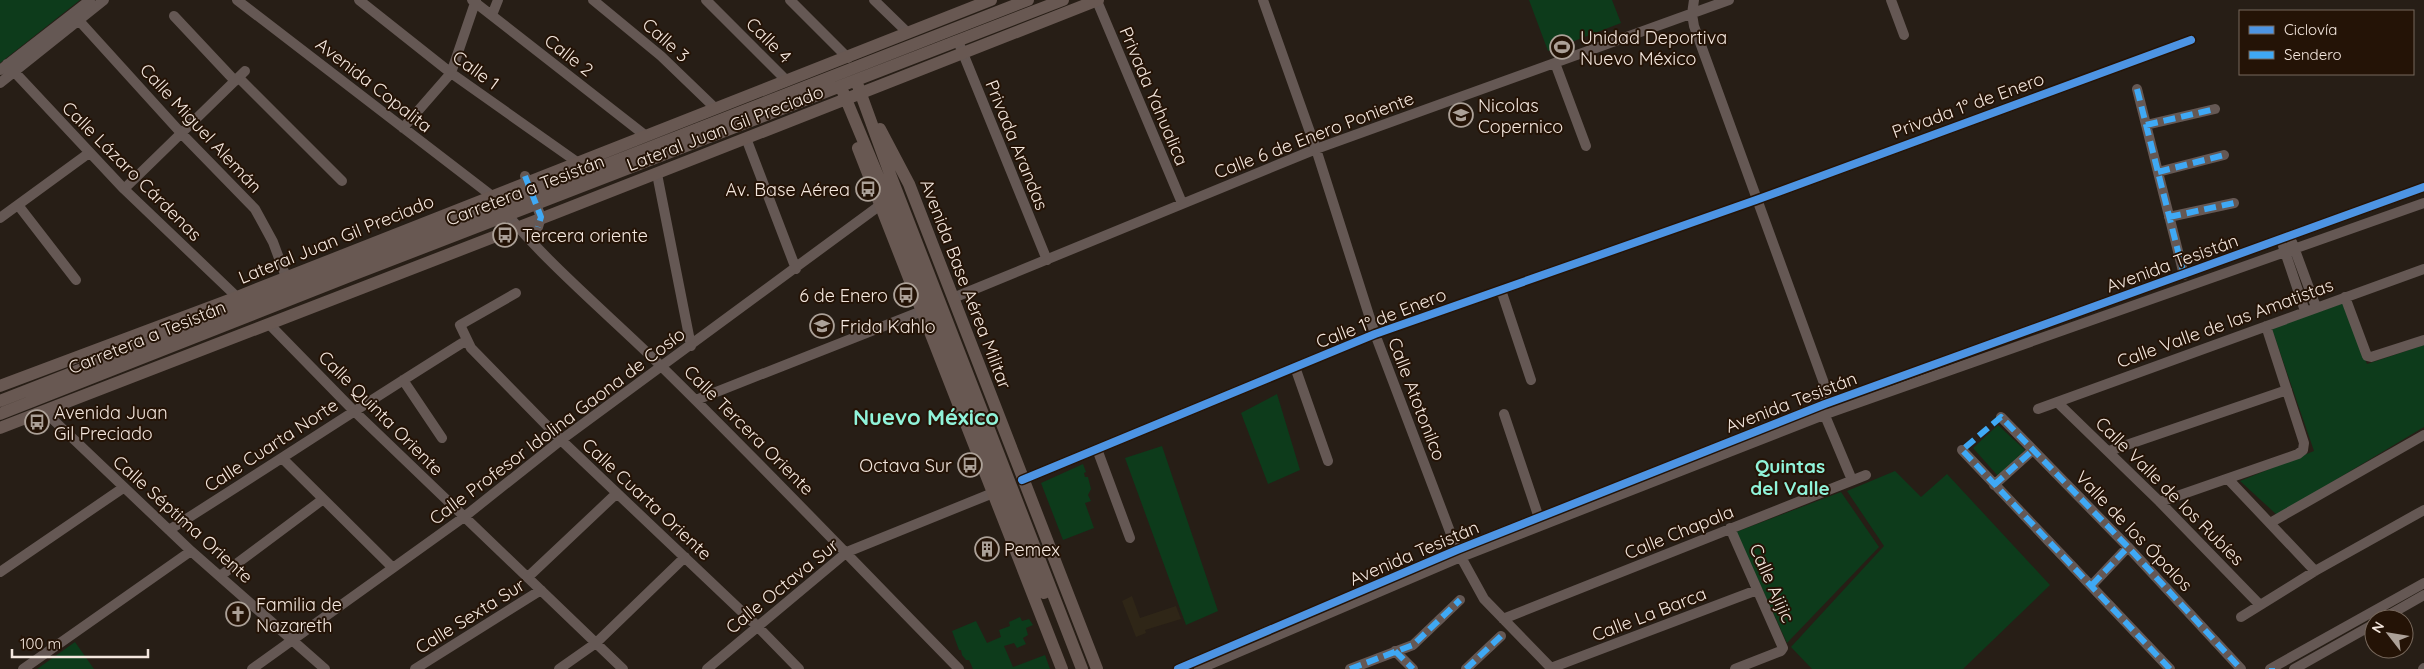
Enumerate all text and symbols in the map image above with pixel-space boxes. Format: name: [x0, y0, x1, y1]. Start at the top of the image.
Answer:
legend: [2239, 10, 2414, 75]
street label: Calle 4: [741, 12, 797, 68]
street label: Calle 3: [638, 13, 694, 67]
text: Ciclovía: [2284, 20, 2337, 39]
street label: Privada Yahualica: [1114, 23, 1194, 169]
place label: Unidad Deportiva Nuevo México: [1580, 26, 1727, 70]
street label: Calle 2: [540, 29, 598, 81]
street label: Avenida Copalita: [311, 32, 437, 138]
sports icon: Unidad Deportiva Nuevo México: [1549, 34, 1575, 60]
street label: Calle 1: [448, 45, 504, 95]
text: Sendero: [2284, 45, 2342, 64]
street label: Calle Miguel Alemán: [135, 58, 267, 198]
street label: Privada 1° de Enero: [1889, 67, 2047, 143]
street label: Privada Arandas: [980, 76, 1054, 214]
street label: Lateral Juan Gil Preciado: [623, 80, 827, 176]
street label: Calle 6 de Enero Poniente: [1211, 86, 1417, 184]
place label: Nicolas Copernico: [1478, 94, 1563, 138]
street label: Calle Lázaro Cárdenas: [57, 96, 207, 246]
school or university icon: Nicolas Copernico: [1448, 102, 1474, 128]
street label: Carretera a Tesistán: [443, 149, 607, 231]
bus stop icon: Av. Base Aérea: [855, 176, 881, 202]
street label: Avenida Base Aérea Militar: [915, 176, 1017, 392]
place label: Av. Base Aérea: [726, 178, 850, 201]
street label: Lateral Juan Gil Preciado: [235, 189, 437, 289]
bus stop icon: Tercera oriente: [492, 222, 518, 248]
place label: Tercera oriente: [522, 224, 648, 247]
street label: Avenida Tesistán: [2103, 228, 2241, 298]
street label: Calle Valle de las Amatistas: [2114, 273, 2336, 373]
bus stop icon: 6 de Enero: [893, 282, 919, 308]
street label: Calle 1° de Enero: [1313, 283, 1449, 353]
place label: 6 de Enero: [799, 284, 888, 307]
street label: Carretera a Tesistán: [65, 295, 229, 379]
school or university icon: Frida Kahlo: [809, 313, 835, 339]
place label: Frida Kahlo: [840, 315, 936, 338]
street label: Calle Profesor Idolina Gaona de Cosío: [425, 322, 689, 530]
street label: Calle Atotonilco: [1383, 334, 1451, 464]
street label: Calle Quinta Oriente: [314, 346, 448, 480]
street label: Calle Tercera Oriente: [679, 360, 819, 500]
street label: Avenida Tesistán: [1722, 366, 1860, 438]
street label: Calle Cuarta Norte: [200, 393, 342, 497]
place label: Avenida Juan Gil Preciado: [54, 401, 168, 445]
district label: Nuevo México: [853, 403, 999, 431]
bus stop icon: Avenida Juan Gil Preciado: [24, 409, 50, 435]
street label: Calle Valle de los Rubíes: [2091, 412, 2249, 570]
street label: Calle Cuarta Oriente: [577, 433, 717, 565]
street label: Calle Séptima Oriente: [108, 450, 258, 588]
bus stop icon: Octava Sur: [957, 452, 983, 478]
place label: Octava Sur: [859, 454, 952, 477]
district label: Quintas del Valle: [1750, 454, 1830, 500]
street label: Valle de los Ópalos: [2071, 466, 2197, 596]
street label: Calle Chapala: [1621, 500, 1737, 564]
street label: Avenida Tesistán: [1346, 515, 1482, 591]
street label: Calle Octava Sur: [721, 533, 843, 639]
building icon: Pemex: [974, 536, 1000, 562]
place label: Pemex: [1004, 538, 1060, 561]
street label: Calle Ajijic: [1744, 540, 1800, 626]
street label: Calle Sexta Sur: [411, 573, 529, 659]
street label: Calle La Barca: [1589, 582, 1709, 646]
place label: Familia de Nazareth: [256, 593, 342, 637]
church icon: Familia de Nazareth: [225, 601, 251, 627]
north arrow: [2364, 609, 2414, 659]
text: N: [2367, 618, 2388, 636]
scale bar: [12, 626, 149, 658]
text: 100 m: [20, 634, 61, 653]

